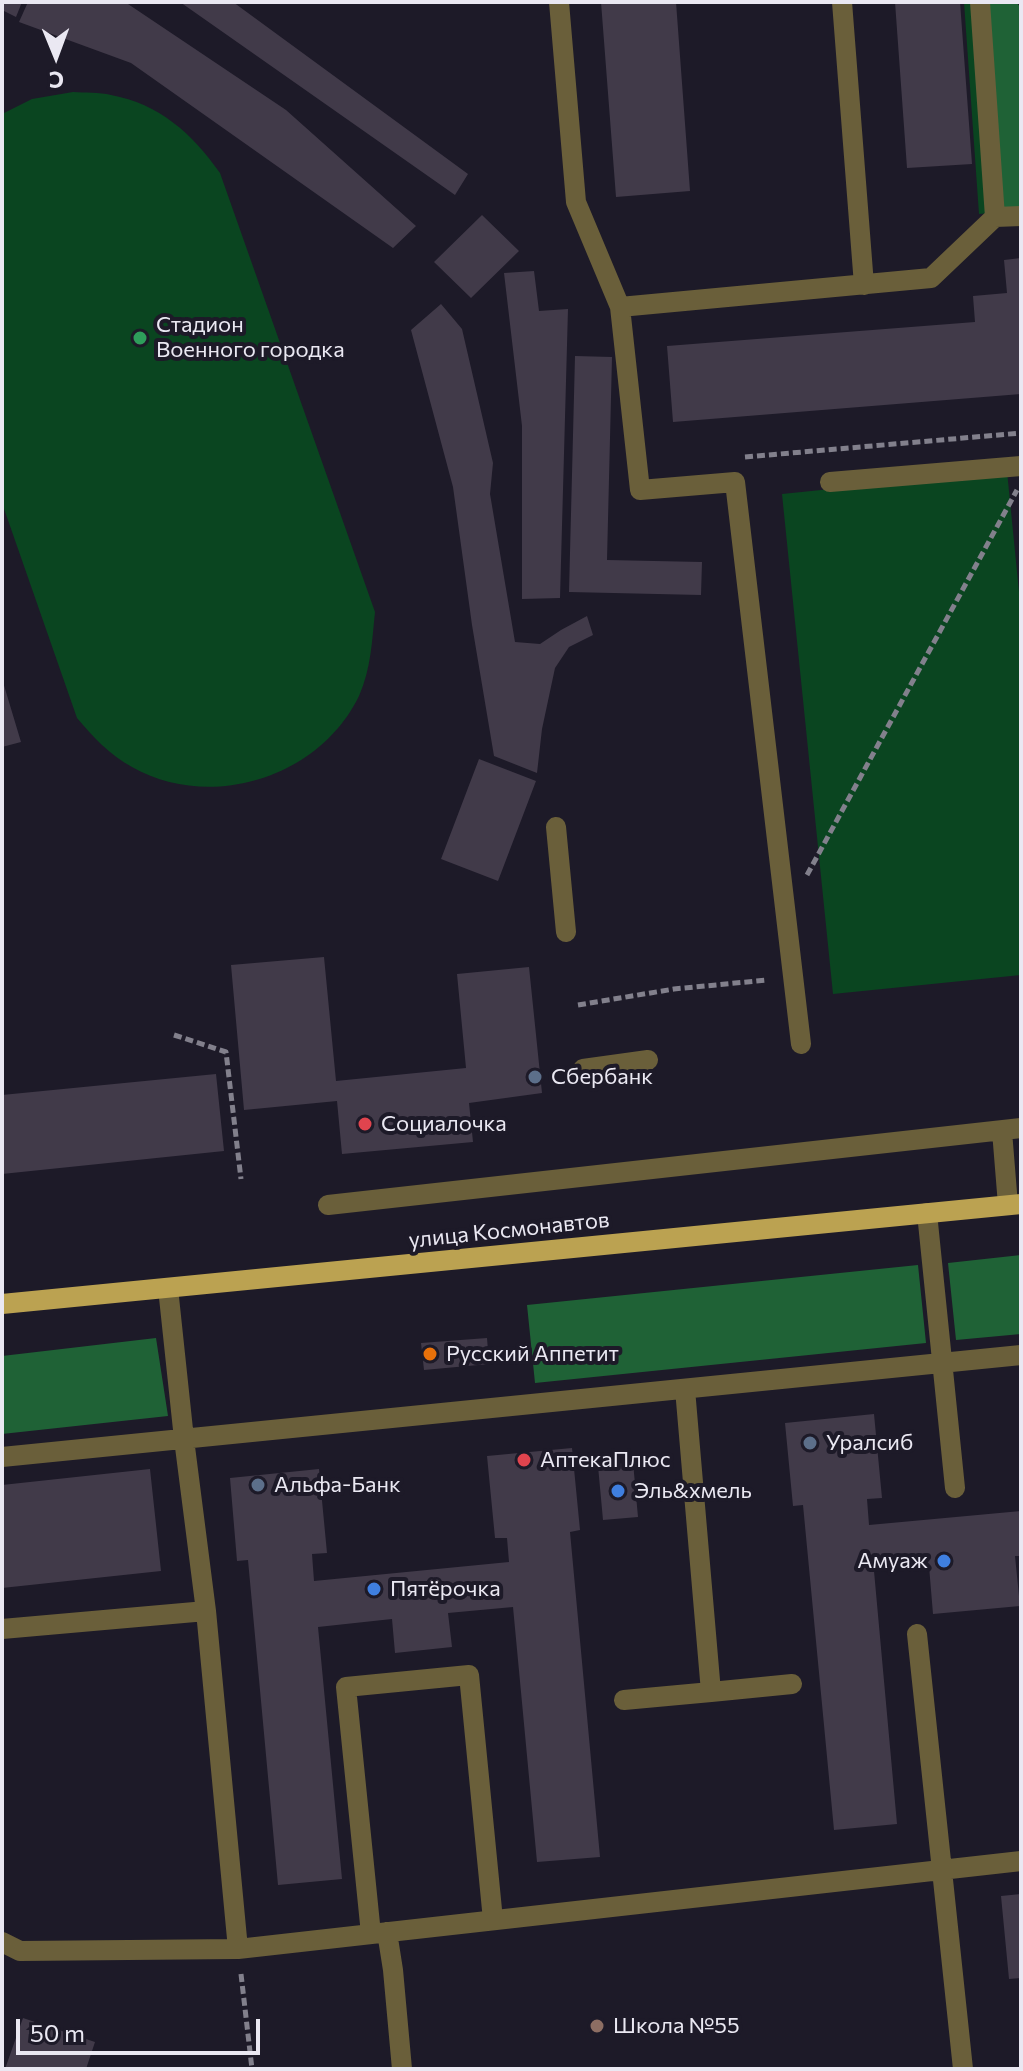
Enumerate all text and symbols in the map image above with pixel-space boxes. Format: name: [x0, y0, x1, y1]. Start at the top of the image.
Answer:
north arrow: [16, 16, 96, 96]
text: С: [49, 67, 64, 94]
place label: Стадион Военного городка: [156, 312, 345, 364]
marker: Стадион Военного городка: [131, 329, 149, 347]
place label: Сбербанк: [551, 1064, 653, 1090]
marker: Сбербанк: [526, 1068, 544, 1086]
place label: Социалочка: [381, 1111, 507, 1137]
marker: Социалочка: [356, 1115, 374, 1133]
street label: улица Космонавтов: [407, 1206, 611, 1254]
place label: Русский Аппетит: [446, 1341, 619, 1367]
marker: Русский Аппетит: [421, 1345, 439, 1363]
place label: Уралсиб: [826, 1430, 913, 1456]
marker: Уралсиб: [801, 1434, 819, 1452]
place label: АптекаПлюс: [540, 1447, 671, 1473]
marker: АптекаПлюс: [515, 1451, 533, 1469]
place label: Альфа-Банк: [274, 1472, 401, 1498]
marker: Альфа-Банк: [249, 1476, 267, 1494]
place label: Эль&хмель: [634, 1478, 752, 1504]
marker: Эль&хмель: [609, 1482, 627, 1500]
place label: Амуаж: [857, 1548, 928, 1574]
marker: Амуаж: [935, 1552, 953, 1570]
place label: Пятёрочка: [390, 1576, 501, 1602]
marker: Пятёрочка: [365, 1580, 383, 1598]
scale bar: [20, 2003, 264, 2053]
place label: Школа №55: [613, 2013, 740, 2039]
marker: Школа №55: [588, 2017, 606, 2035]
text: 50 m: [30, 2018, 85, 2047]

